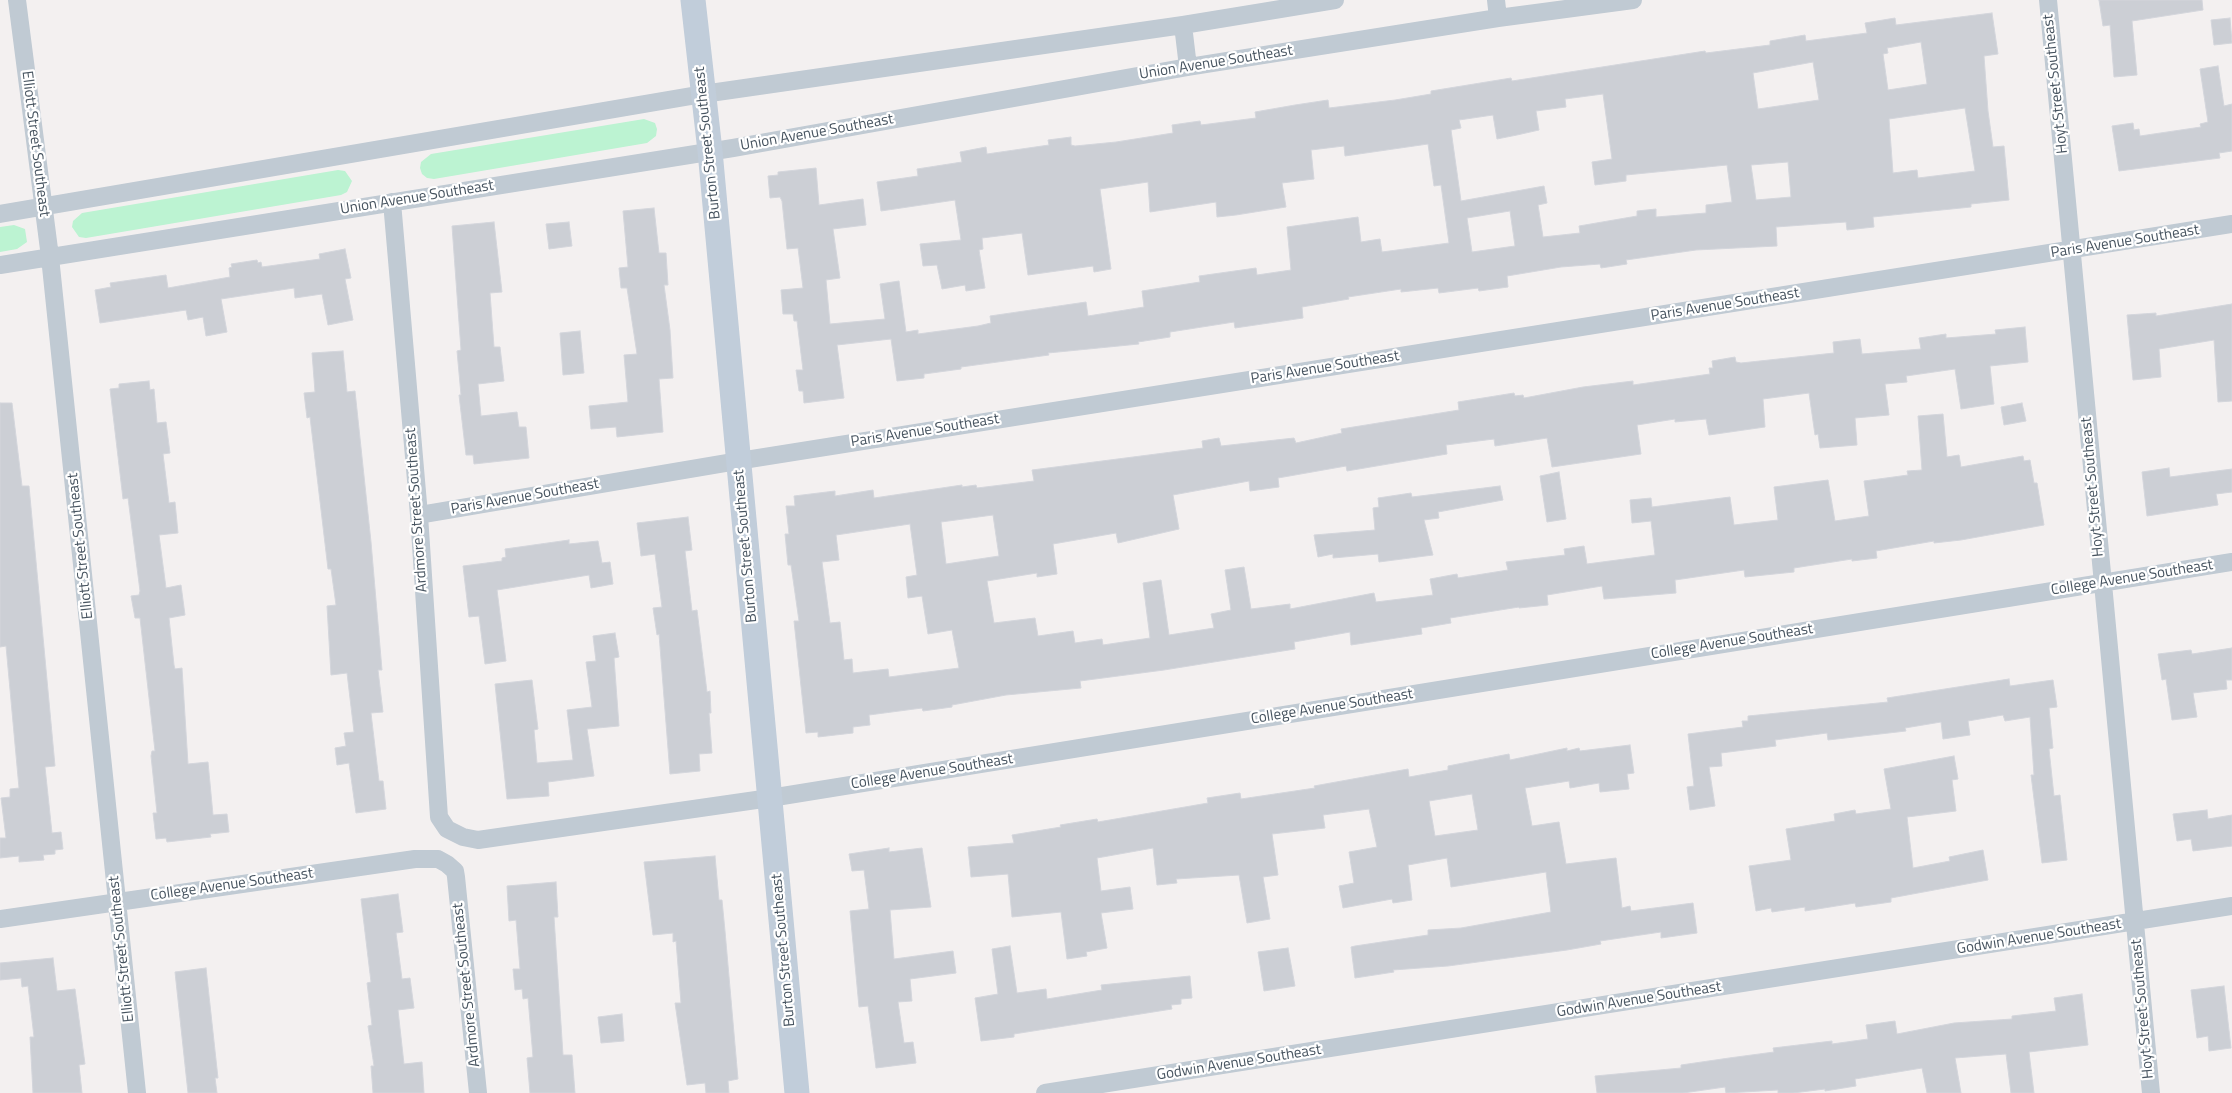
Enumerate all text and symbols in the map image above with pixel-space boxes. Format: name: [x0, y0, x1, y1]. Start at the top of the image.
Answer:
street label: Hoyt Street Southeast: [2040, 13, 2072, 155]
street label: Union Avenue Southeast: [1138, 42, 1294, 84]
street label: Burton Street Southeast: [691, 66, 725, 220]
street label: Elliott Street Southeast: [17, 70, 53, 218]
street label: Union Avenue Southeast: [739, 111, 895, 155]
street label: Union Avenue Southeast: [339, 177, 495, 219]
street label: Paris Avenue Southeast: [2050, 221, 2200, 263]
street label: Paris Avenue Southeast: [1650, 284, 1800, 326]
street label: Paris Avenue Southeast: [1250, 347, 1400, 389]
street label: Paris Avenue Southeast: [850, 410, 1000, 452]
street label: Hoyt Street Southeast: [2078, 416, 2108, 558]
street label: Ardmore Street Southeast: [402, 427, 432, 593]
street label: Burton Street Southeast: [730, 469, 762, 623]
street label: Elliott Street Southeast: [64, 472, 98, 620]
street label: Paris Avenue Southeast: [450, 475, 600, 519]
street label: College Avenue Southeast: [2050, 556, 2214, 600]
street label: College Avenue Southeast: [1650, 620, 1814, 664]
street label: College Avenue Southeast: [1250, 685, 1414, 729]
street label: College Avenue Southeast: [850, 750, 1014, 794]
street label: College Avenue Southeast: [150, 865, 314, 905]
street label: Burton Street Southeast: [768, 873, 800, 1027]
street label: Elliott Street Southeast: [105, 875, 139, 1023]
street label: Ardmore Street Southeast: [449, 902, 485, 1068]
street label: Godwin Avenue Southeast: [1956, 915, 2122, 959]
street label: Hoyt Street Southeast: [2128, 938, 2158, 1080]
street label: Godwin Avenue Southeast: [1556, 978, 1722, 1022]
street label: Godwin Avenue Southeast: [1156, 1041, 1322, 1085]

